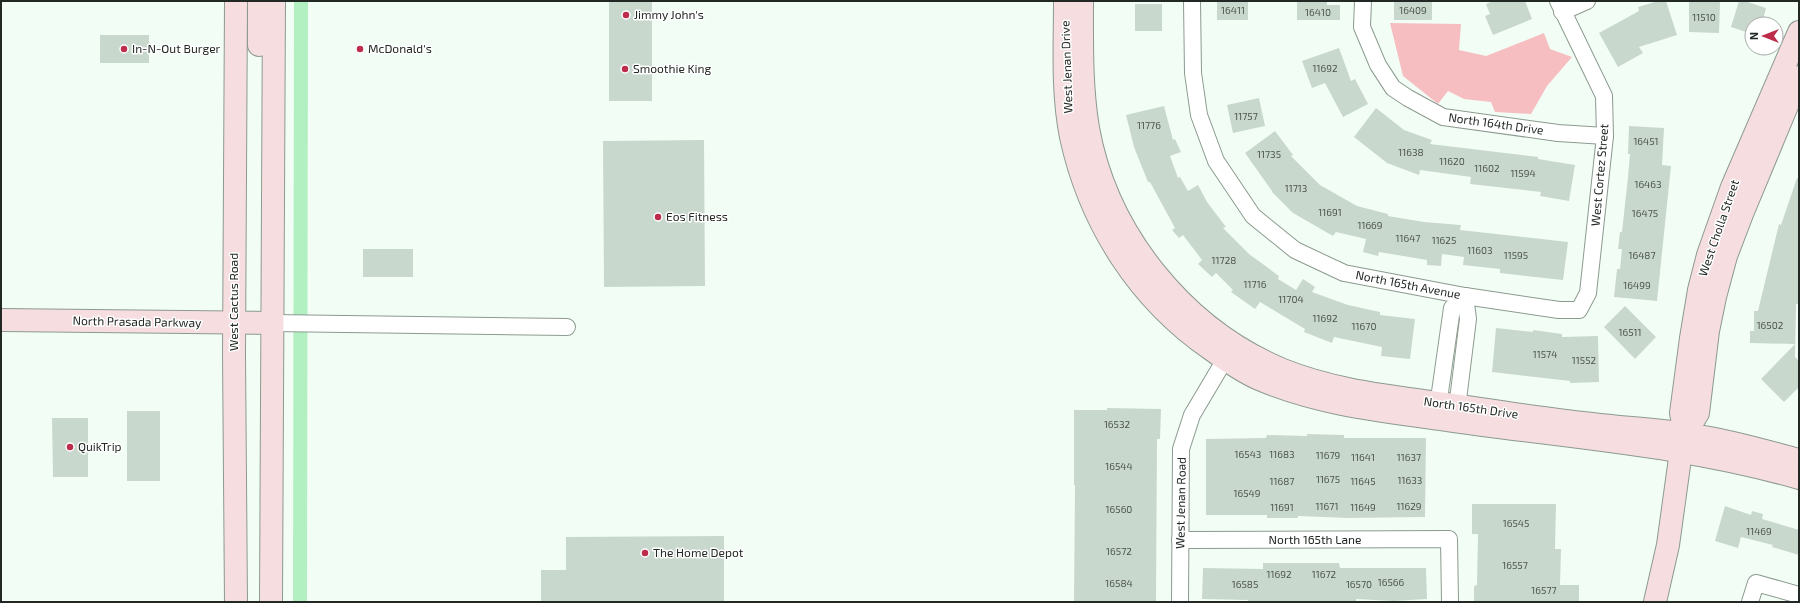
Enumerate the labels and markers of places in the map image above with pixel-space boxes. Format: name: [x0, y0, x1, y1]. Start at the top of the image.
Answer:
place label: Jimmy John's: [634, 7, 704, 21]
marker: Jimmy John's: [621, 10, 631, 20]
place label: In-N-Out Burger: [132, 41, 221, 55]
place label: McDonald's: [368, 41, 432, 55]
marker: In-N-Out Burger: [119, 44, 129, 54]
marker: McDonald's: [355, 44, 365, 54]
place label: Smoothie King: [633, 61, 712, 75]
marker: Smoothie King: [620, 64, 630, 74]
place label: Eos Fitness: [666, 209, 728, 223]
marker: Eos Fitness: [653, 212, 663, 222]
place label: QuikTrip: [78, 439, 122, 454]
marker: QuikTrip: [65, 442, 75, 452]
place label: The Home Depot: [653, 545, 744, 559]
marker: The Home Depot: [640, 548, 650, 558]

